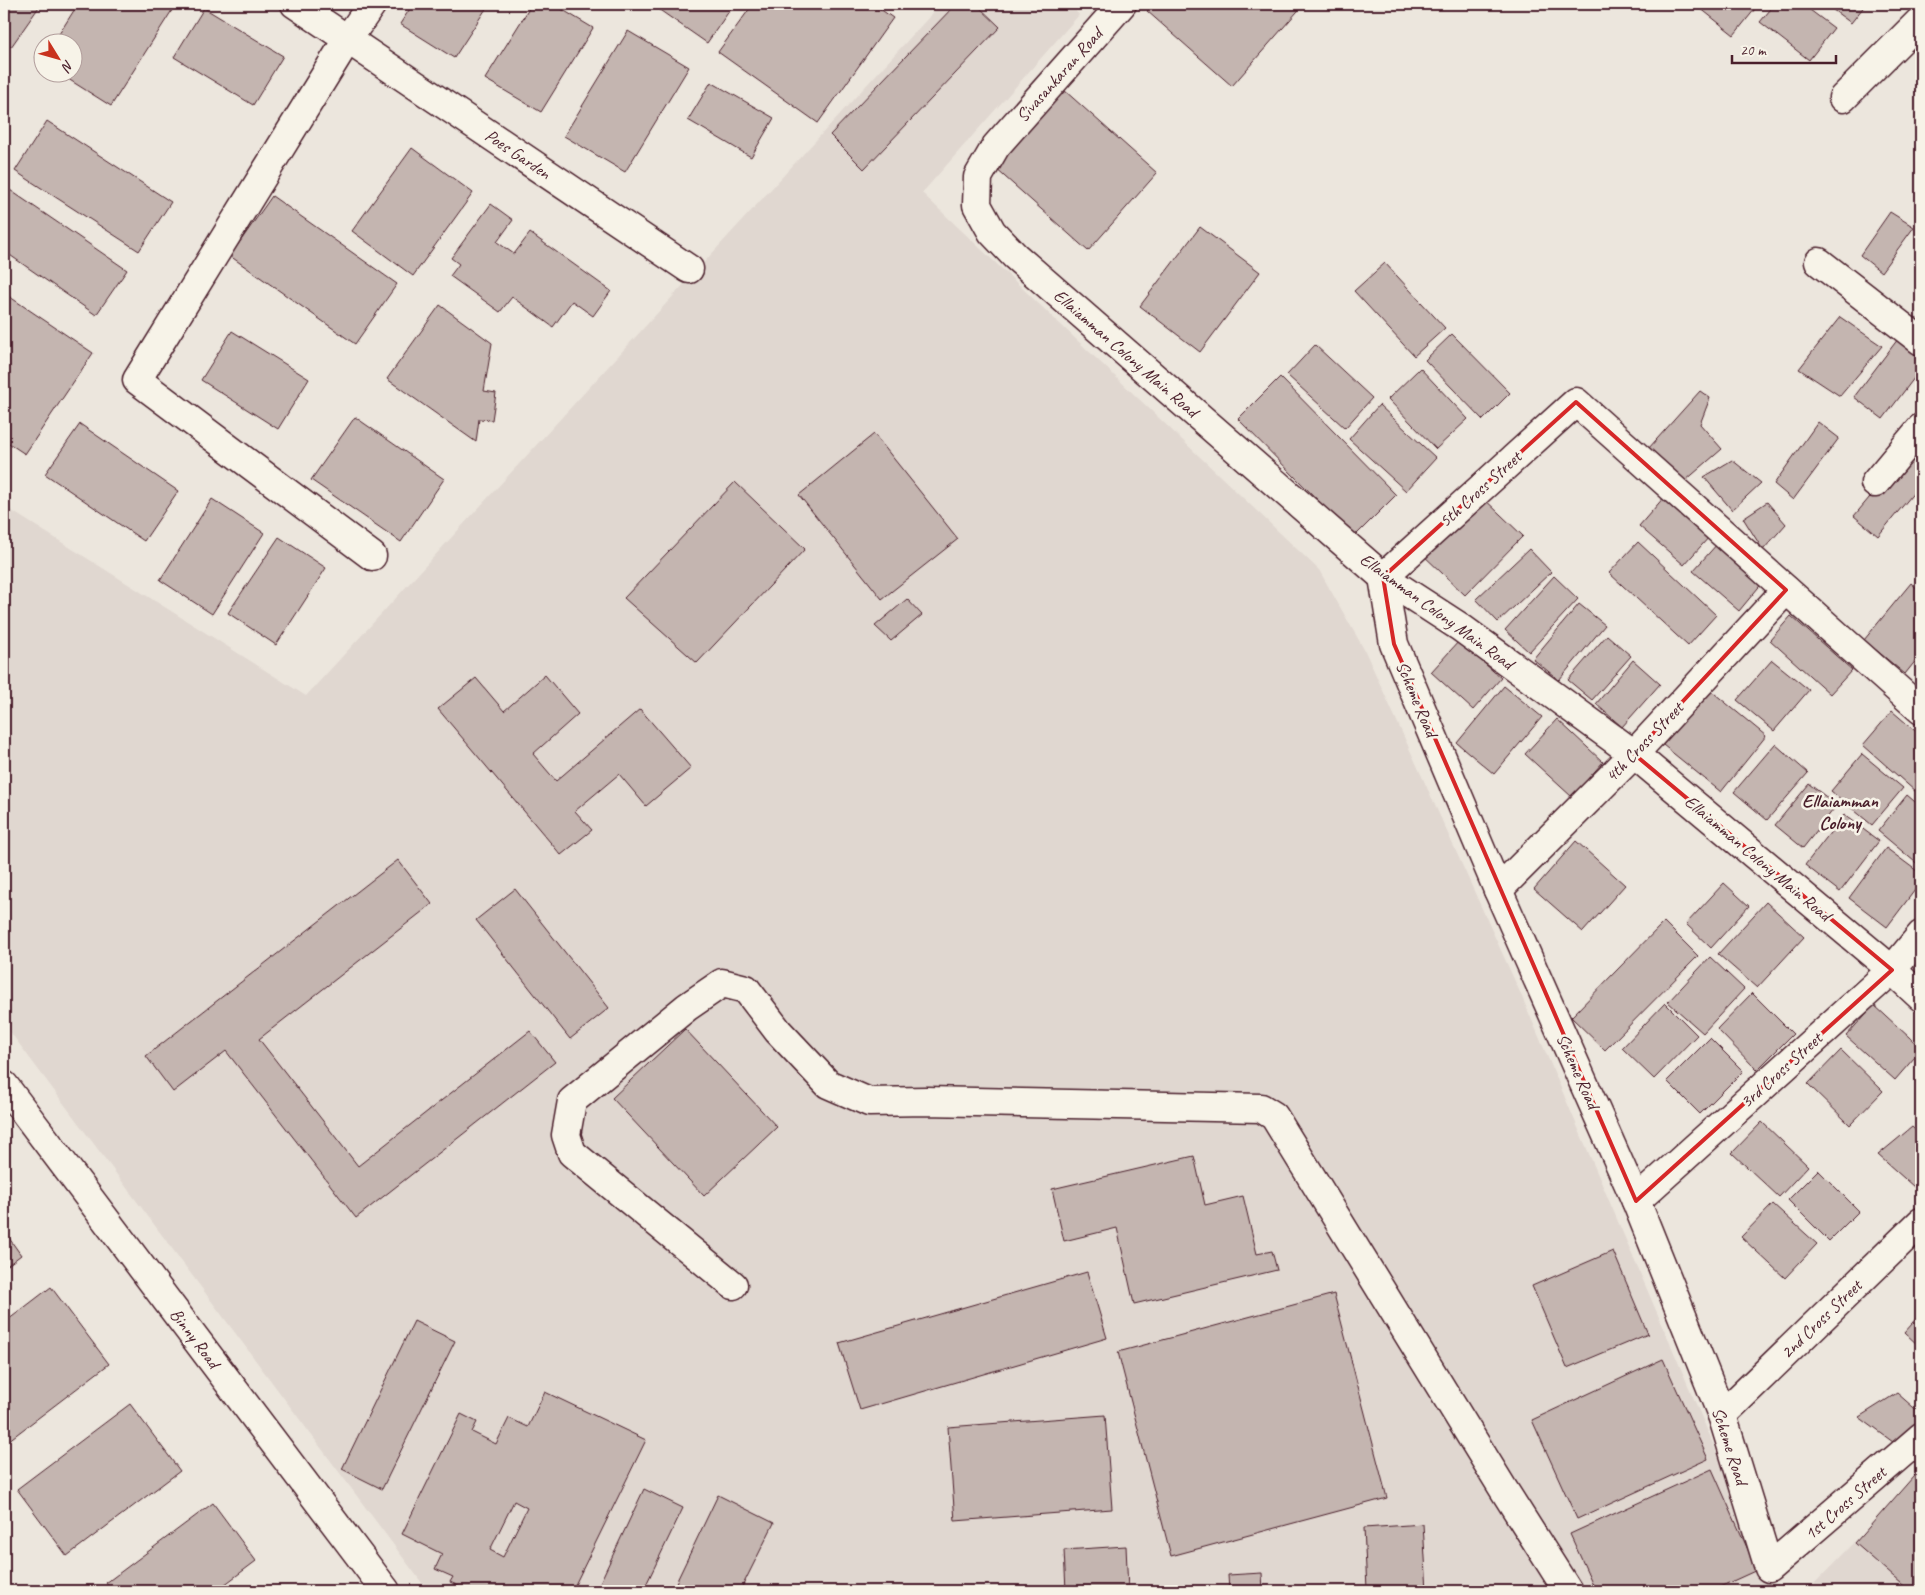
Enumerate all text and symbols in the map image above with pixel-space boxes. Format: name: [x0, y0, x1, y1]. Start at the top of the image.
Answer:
street label: Sivasankaran Road: [1011, 21, 1109, 127]
north arrow: [32, 32, 82, 82]
scale bar: [1732, 32, 1836, 64]
text: 20 m: [1740, 41, 1767, 60]
text: N: [57, 57, 77, 76]
street label: Poes Garden: [481, 124, 556, 184]
street label: Ellaiamman Colony Main Road: [1049, 284, 1205, 424]
street label: 5th Cross Street: [1434, 445, 1527, 532]
street label: Ellaiamman Colony Main Road: [1356, 548, 1520, 676]
street label: Scheme Road: [1391, 658, 1444, 743]
street label: 4th Cross Street: [1600, 696, 1689, 787]
district label: Ellaiamman Colony: [1802, 789, 1878, 835]
street label: Ellaiamman Colony Main Road: [1680, 790, 1838, 928]
street label: 3rd Cross Street: [1735, 1026, 1828, 1113]
street label: Scheme Road: [1552, 1030, 1605, 1115]
street label: 2nd Cross Street: [1776, 1273, 1868, 1363]
street label: Binny Road: [165, 1304, 226, 1375]
street label: Scheme Road: [1707, 1405, 1754, 1490]
street label: 1st Cross Street: [1800, 1460, 1892, 1545]

